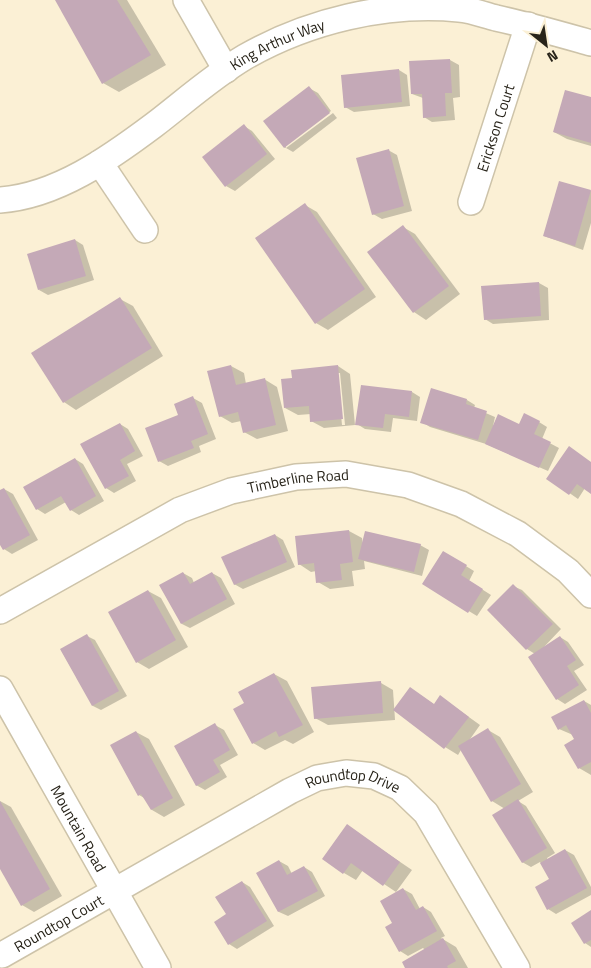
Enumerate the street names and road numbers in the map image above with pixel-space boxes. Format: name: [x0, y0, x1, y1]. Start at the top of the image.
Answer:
street label: King Arthur Way: [225, 12, 327, 75]
street label: Erickson Court: [470, 80, 520, 175]
street label: Timberline Road: [245, 462, 350, 499]
street label: Roundtop Drive: [301, 761, 404, 798]
street label: Mountain Road: [45, 781, 113, 876]
street label: Roundtop Court: [9, 888, 108, 958]

